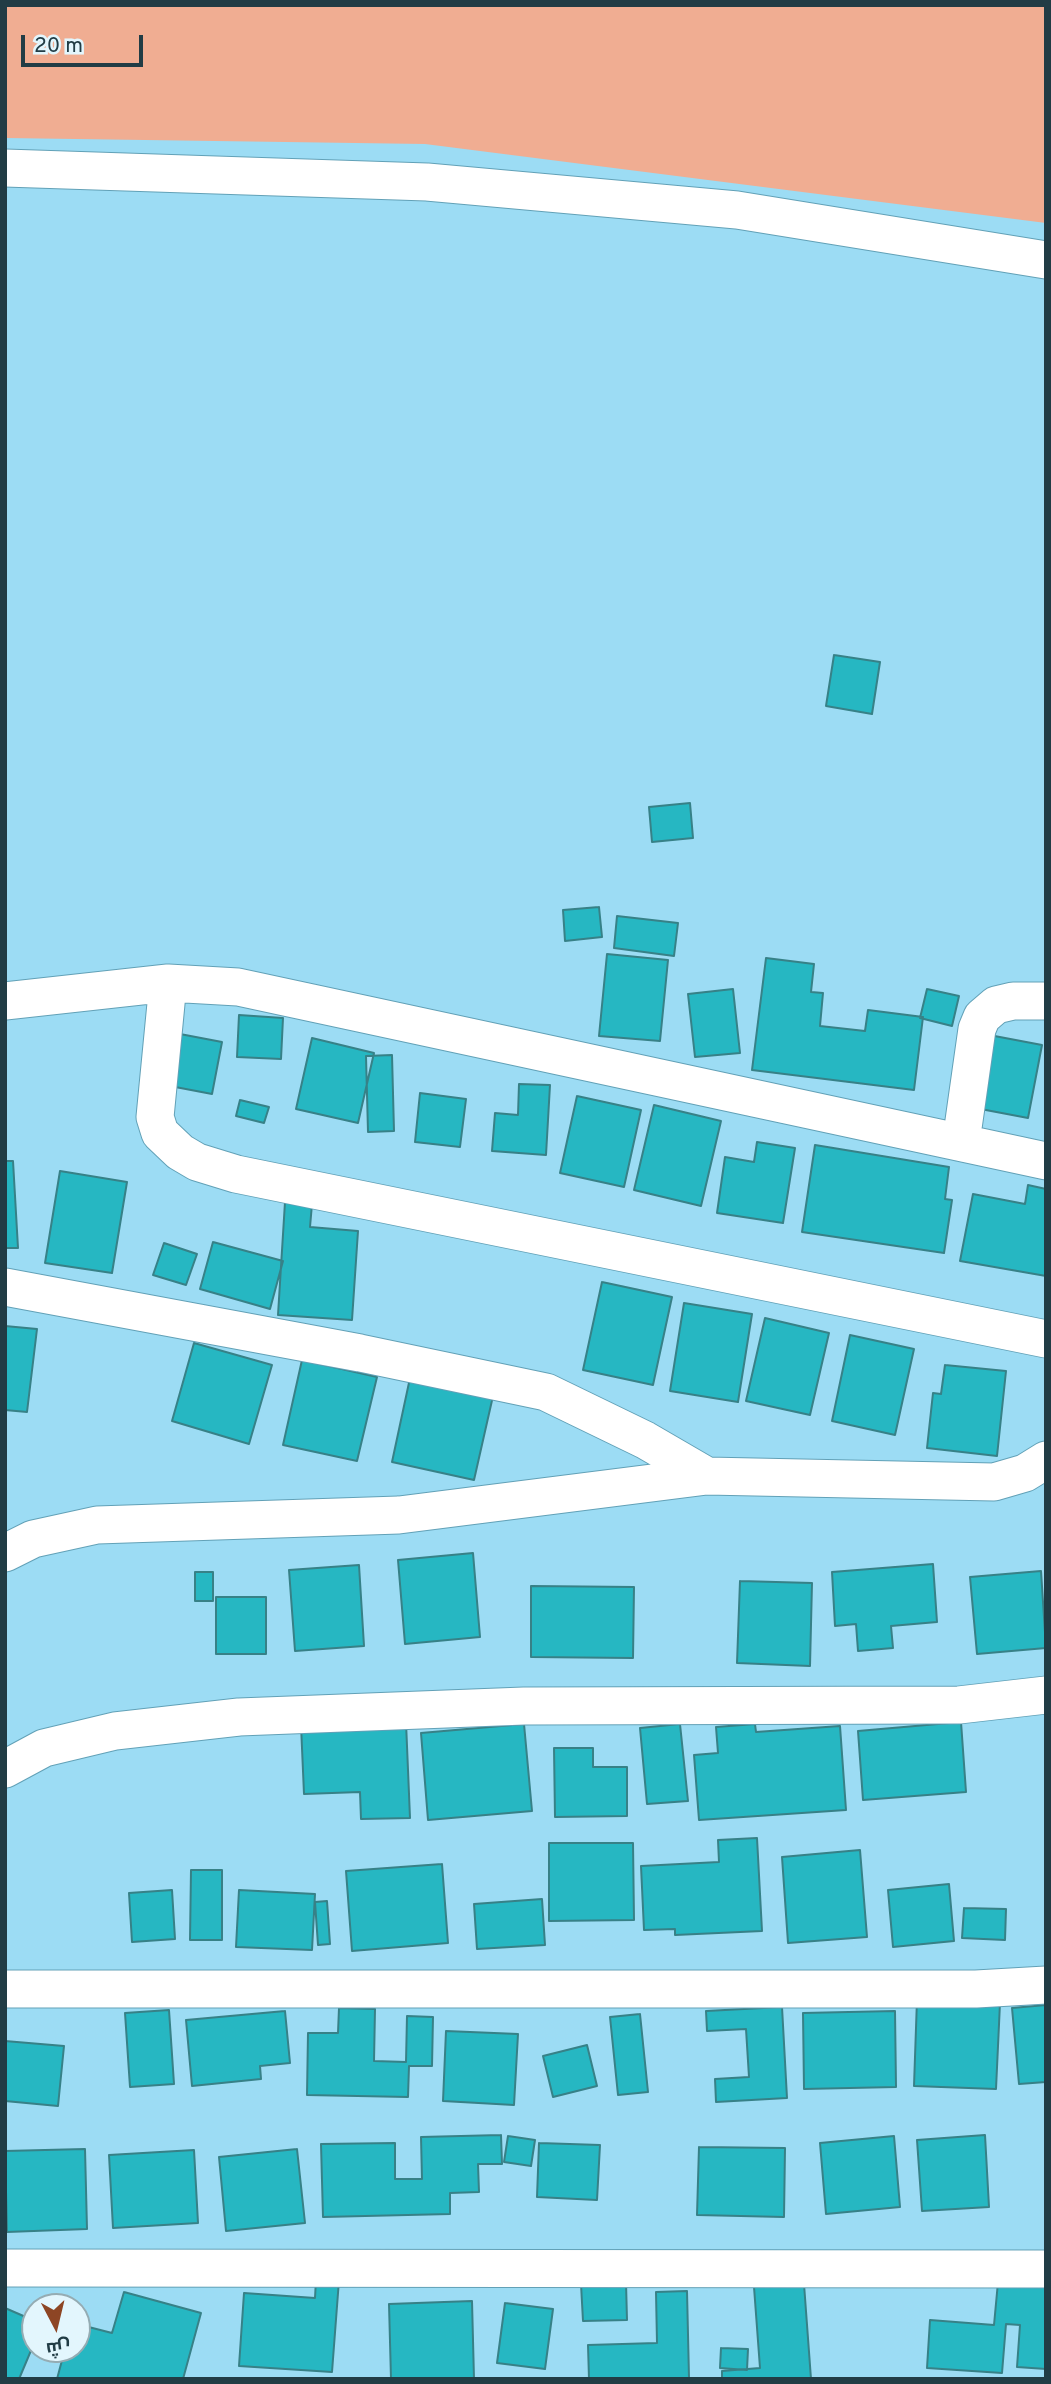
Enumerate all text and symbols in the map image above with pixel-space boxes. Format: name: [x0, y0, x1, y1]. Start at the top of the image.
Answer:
scale bar: [24, 21, 147, 65]
text: 20 m: [34, 33, 83, 60]
north arrow: [21, 2293, 91, 2363]
text: ش: [45, 2333, 72, 2360]

